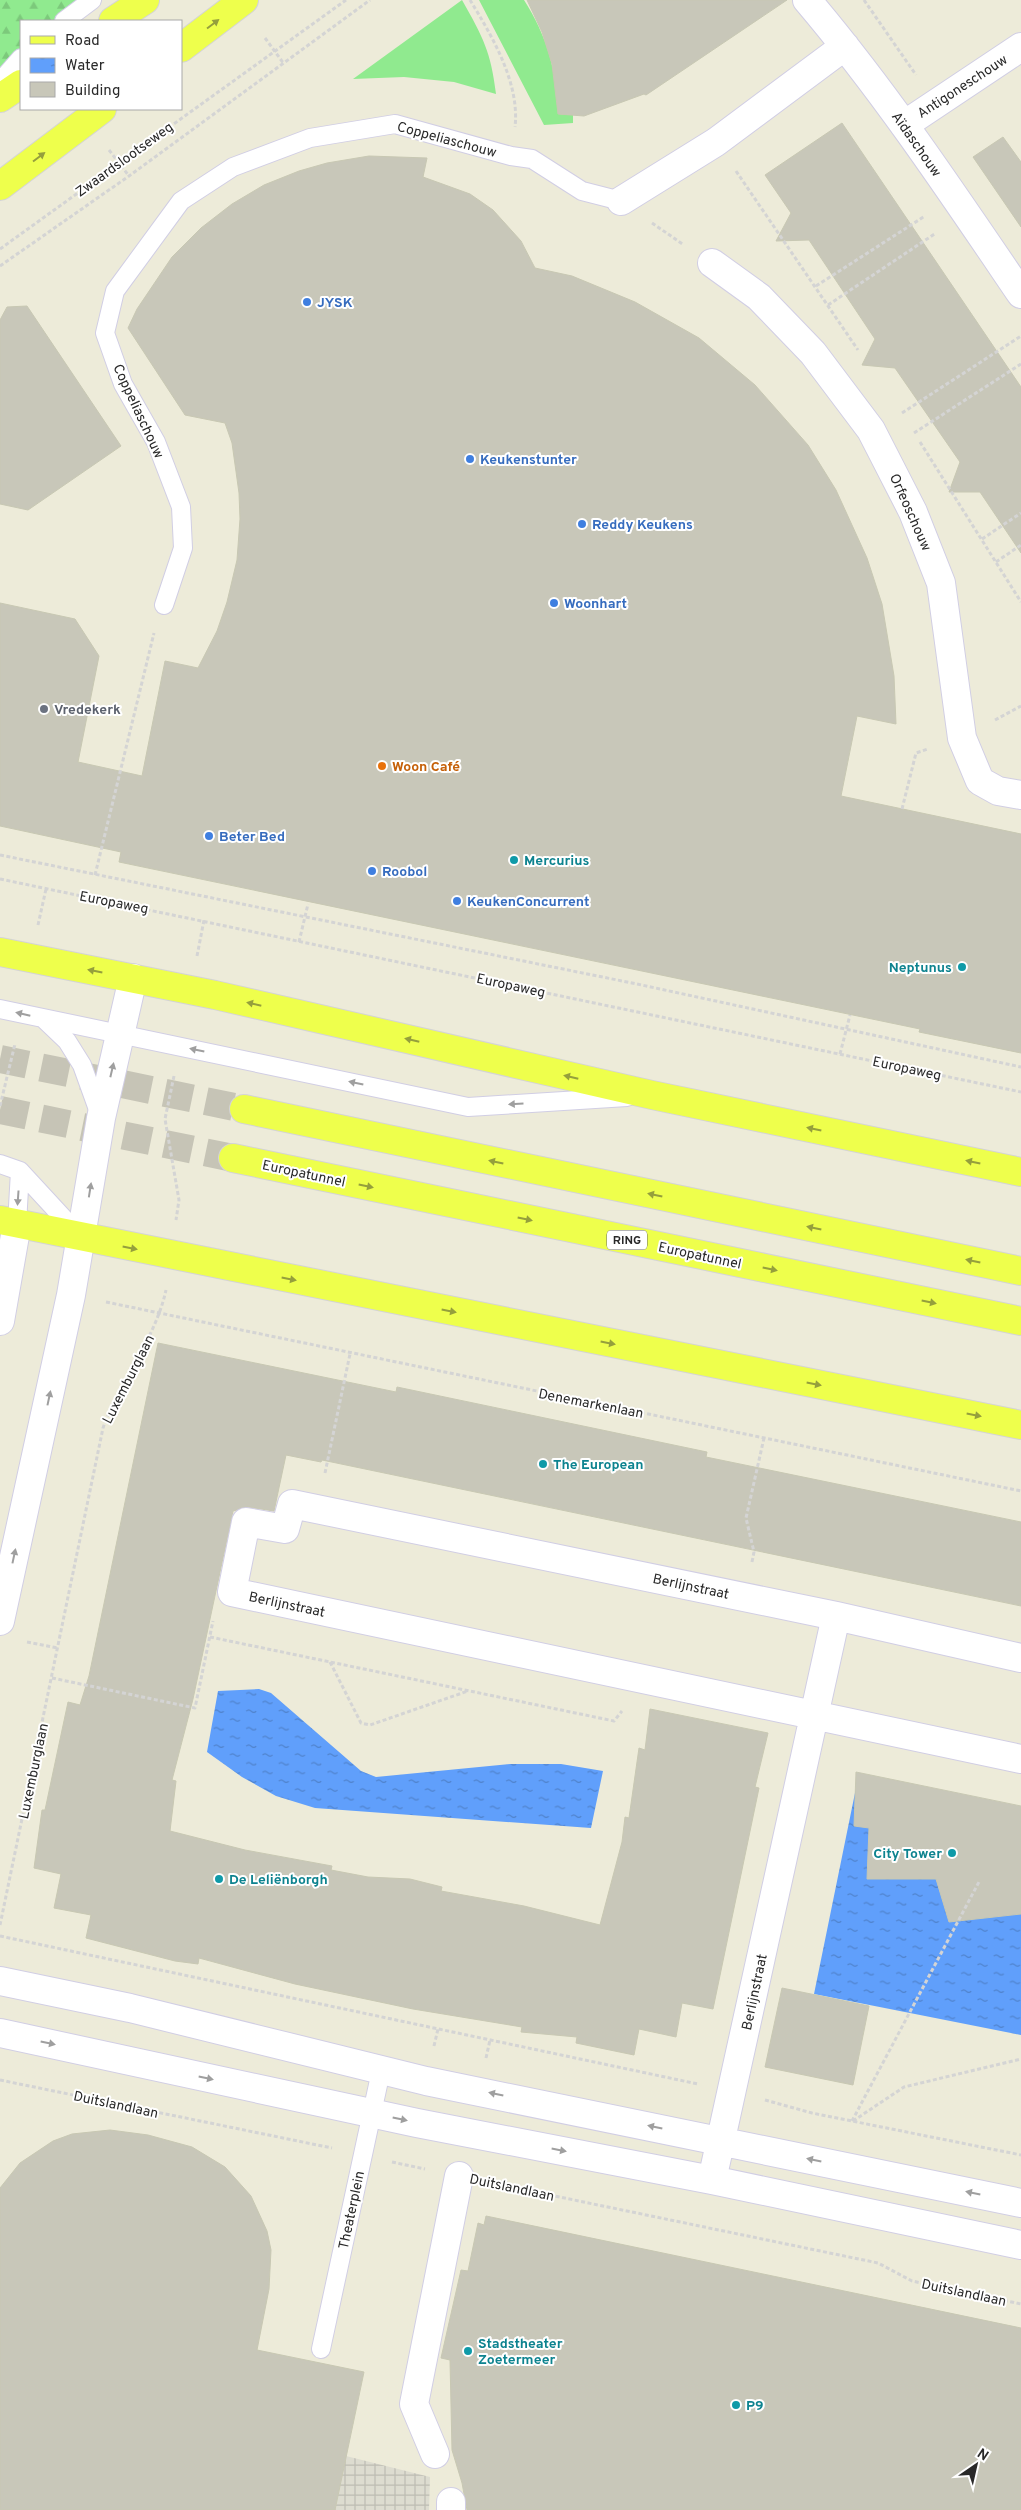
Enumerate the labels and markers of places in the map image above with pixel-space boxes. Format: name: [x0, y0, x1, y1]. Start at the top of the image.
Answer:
place label: JYSK: [317, 295, 353, 312]
marker: JYSK: [301, 296, 313, 308]
place label: Keukenstunter: [480, 452, 577, 469]
marker: Keukenstunter: [464, 453, 476, 465]
place label: Reddy Keukens: [592, 517, 693, 534]
marker: Reddy Keukens: [576, 518, 588, 530]
place label: Woonhart: [564, 596, 627, 613]
marker: Woonhart: [548, 597, 560, 609]
place label: Vredekerk: [54, 702, 121, 719]
marker: Vredekerk: [38, 703, 50, 715]
place label: Woon Café: [392, 759, 460, 776]
marker: Woon Café: [376, 760, 388, 772]
place label: Beter Bed: [219, 829, 285, 846]
marker: Beter Bed: [203, 830, 215, 842]
place label: Mercurius: [524, 853, 589, 870]
marker: Mercurius: [508, 854, 520, 866]
place label: Roobol: [382, 864, 427, 881]
marker: Roobol: [366, 865, 378, 877]
place label: KeukenConcurrent: [467, 894, 589, 911]
marker: KeukenConcurrent: [451, 895, 463, 907]
place label: Neptunus: [889, 960, 952, 977]
marker: Neptunus: [956, 961, 968, 973]
place label: The European: [553, 1457, 643, 1474]
marker: The European: [537, 1458, 549, 1470]
place label: City Tower: [873, 1846, 942, 1863]
marker: City Tower: [946, 1847, 958, 1859]
place label: De Leliënborgh: [229, 1872, 328, 1889]
marker: De Leliënborgh: [213, 1873, 225, 1885]
place label: Stadstheater Zoetermeer: [478, 2336, 563, 2369]
marker: Stadstheater Zoetermeer: [462, 2345, 474, 2357]
place label: P9: [746, 2398, 764, 2415]
marker: P9: [730, 2399, 742, 2411]

